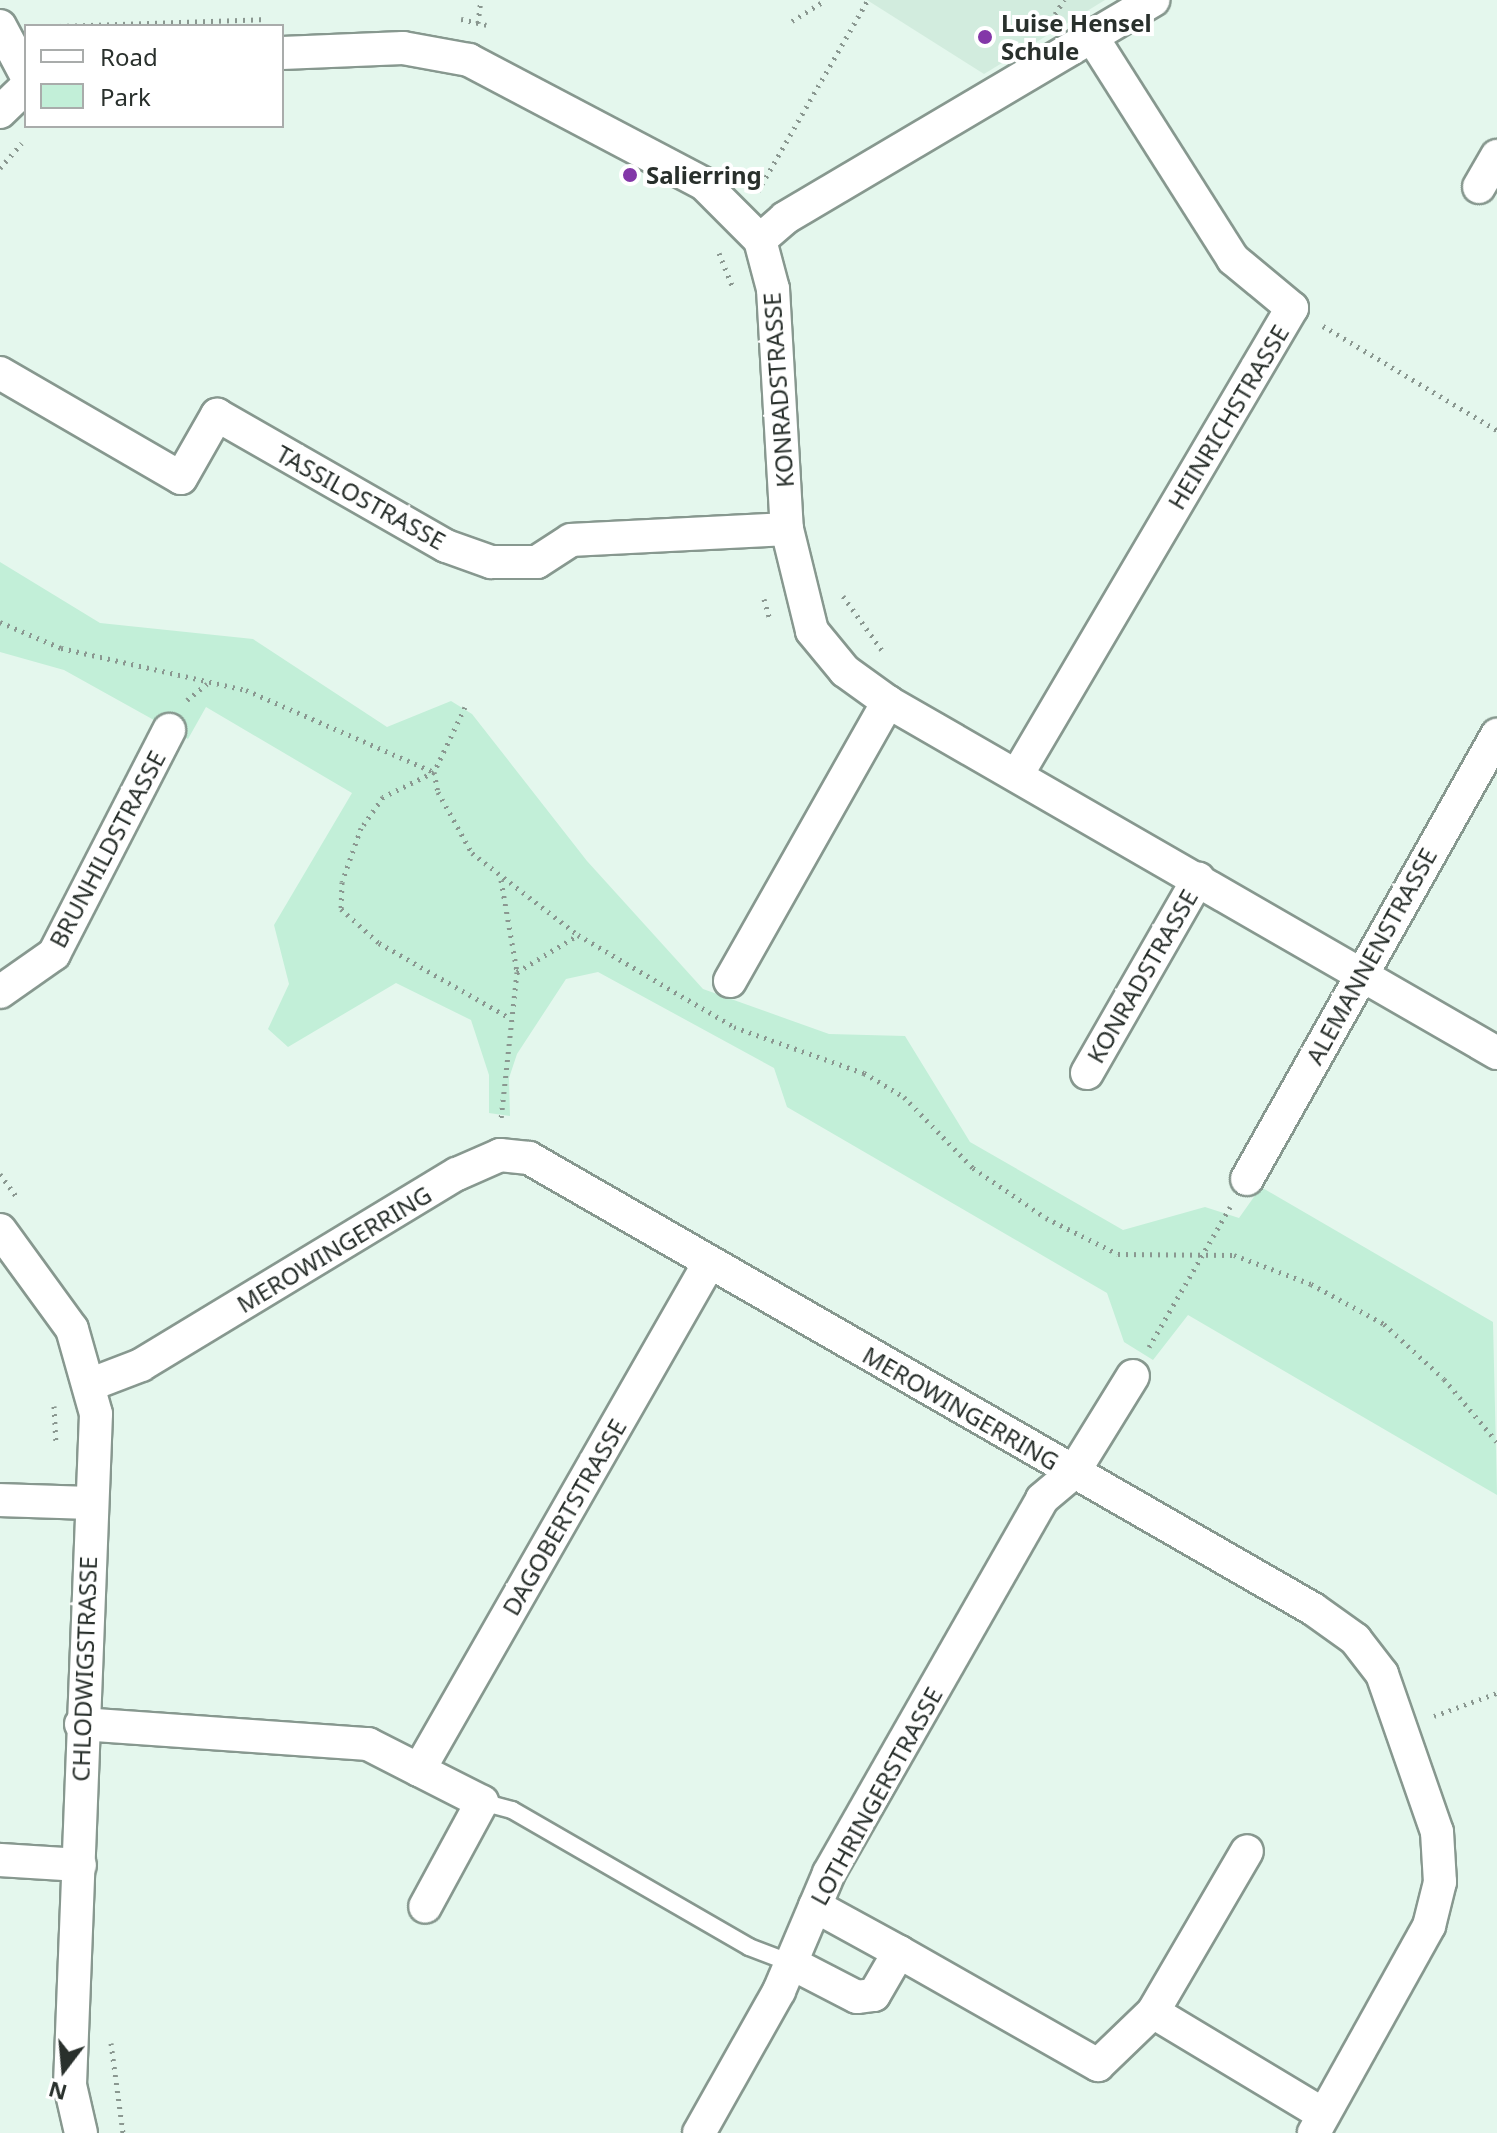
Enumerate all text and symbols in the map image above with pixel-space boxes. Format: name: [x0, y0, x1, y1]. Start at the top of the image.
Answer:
place label: Luise Hensel Schule: [1001, 9, 1152, 65]
legend: [24, 24, 284, 128]
marker: Luise Hensel Schule: [976, 28, 994, 46]
text: Road: [100, 40, 158, 73]
text: Park: [100, 80, 151, 113]
place label: Salierring: [646, 161, 762, 189]
marker: Salierring: [621, 166, 639, 184]
street label: KONRADSTRASSE: [757, 291, 799, 489]
street label: HEINRICHSTRASSE: [1162, 320, 1294, 514]
street label: TASSILOSTRASSE: [271, 439, 451, 555]
street label: BRUNHILDSTRASSE: [43, 746, 171, 952]
street label: ALEMANNENSTRASSE: [1300, 843, 1442, 1069]
street label: KONRADSTRASSE: [1081, 884, 1203, 1068]
street label: MEROWINGERRING: [232, 1180, 436, 1318]
street label: MEROWINGERRING: [858, 1340, 1064, 1476]
street label: DAGOBERTSTRASSE: [496, 1414, 632, 1620]
street label: CHLODWIGSTRASSE: [66, 1556, 102, 1782]
street label: LOTHRINGERSTRASSE: [804, 1682, 948, 1910]
north arrow: [24, 2029, 104, 2109]
text: N: [45, 2075, 70, 2109]

